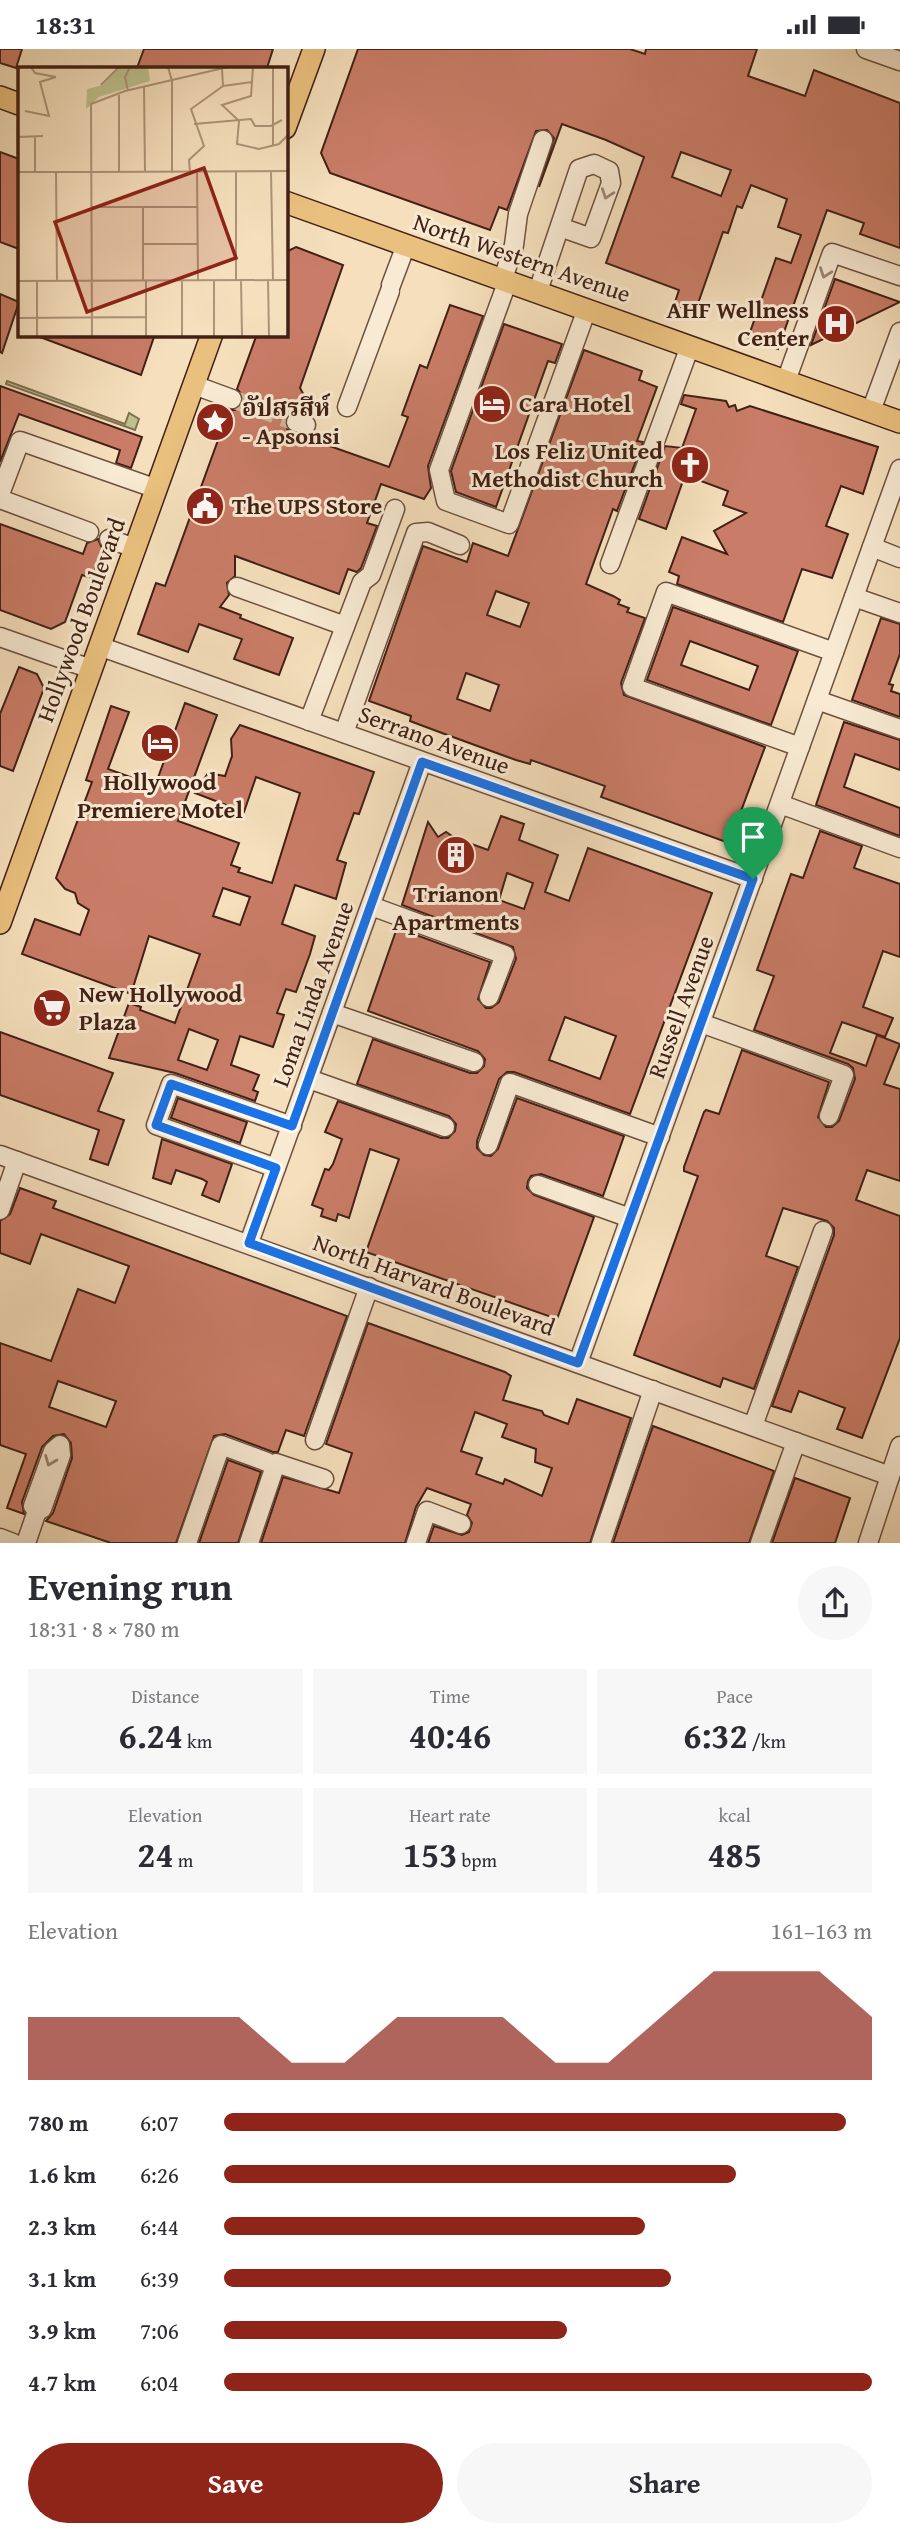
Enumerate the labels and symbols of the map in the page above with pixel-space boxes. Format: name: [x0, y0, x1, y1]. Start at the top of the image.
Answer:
inset map: [18, 67, 287, 336]
one-way arrow: [601, 188, 615, 200]
street label: North Western Avenue: [409, 204, 635, 311]
one-way arrow: [819, 267, 833, 279]
place label: AHF Wellness Center: [667, 292, 809, 355]
hospital icon: AHF Wellness Center: [815, 303, 857, 345]
hotel icon: Cara Hotel: [471, 383, 513, 425]
place label: Cara Hotel: [519, 386, 632, 421]
place label: อัปสรสีห์ - Apsonsi: [242, 390, 340, 453]
place icon: อัปสรสีห์ - Apsonsi: [194, 401, 236, 443]
place label: Los Feliz United Methodist Church: [472, 433, 663, 496]
church icon: Los Feliz United Methodist Church: [669, 444, 711, 486]
public building icon: The UPS Store: [184, 485, 226, 527]
place label: The UPS Store: [232, 488, 383, 523]
street label: Hollywood Boulevard: [27, 513, 134, 727]
street label: Serrano Avenue: [354, 696, 515, 783]
hotel icon: Hollywood Premiere Motel: [139, 722, 181, 764]
place label: Hollywood Premiere Motel: [77, 764, 243, 827]
pin: [723, 807, 783, 879]
building icon: Trianon Apartments: [435, 834, 477, 876]
place label: Trianon Apartments: [392, 876, 520, 939]
street label: Loma Linda Avenue: [263, 896, 362, 1092]
street label: Russell Avenue: [638, 931, 723, 1083]
place label: New Hollywood Plaza: [79, 976, 242, 1039]
supermarket icon: New Hollywood Plaza: [31, 987, 73, 1029]
street label: North Harvard Boulevard: [308, 1224, 560, 1345]
one-way arrow: [44, 1453, 58, 1466]

